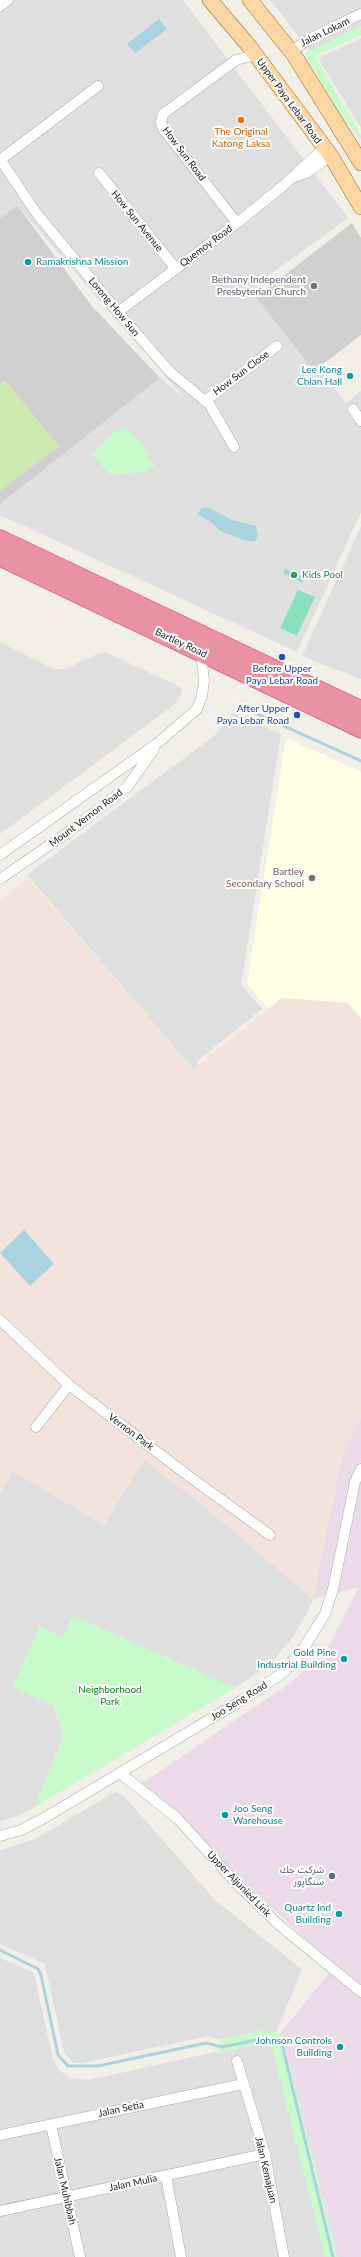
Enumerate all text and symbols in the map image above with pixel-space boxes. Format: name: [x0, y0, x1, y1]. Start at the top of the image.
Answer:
street label: Jalan Lokam: [298, 15, 352, 49]
street label: Upper Paya Lebar Road: [254, 56, 324, 146]
marker: The Original Katong Laksa: [236, 115, 246, 125]
street label: How Sun Road: [160, 125, 208, 183]
place label: The Original Katong Laksa: [212, 126, 270, 150]
street label: How Sun Avenue: [109, 188, 165, 254]
street label: Quemoy Road: [177, 222, 235, 270]
place label: Ramakrishna Mission: [36, 256, 128, 268]
marker: Ramakrishna Mission: [23, 257, 33, 267]
place label: Bethany Independent Presbyterian Church: [211, 274, 306, 298]
street label: Lorong How Sun: [86, 275, 142, 339]
marker: Bethany Independent Presbyterian Church: [309, 281, 319, 291]
street label: How Sun Close: [211, 348, 271, 398]
place label: Lee Kong Chian Hall: [297, 364, 342, 388]
marker: Lee Kong Chian Hall: [345, 371, 355, 381]
place label: Kids Pool: [302, 569, 343, 581]
marker: Kids Pool: [289, 570, 299, 580]
street label: Bartley Road: [153, 626, 209, 660]
marker: Before Upper Paya Lebar Road: [277, 652, 287, 662]
place label: Before Upper Paya Lebar Road: [246, 663, 318, 686]
place label: After Upper Paya Lebar Road: [217, 703, 289, 726]
marker: After Upper Paya Lebar Road: [292, 710, 302, 720]
street label: Mount Vernon Road: [47, 787, 125, 849]
place label: Bartley Secondary School: [226, 866, 304, 890]
marker: Bartley Secondary School: [307, 873, 317, 883]
street label: Vernon Park: [106, 1411, 156, 1453]
place label: Gold Pine Industrial Building: [257, 1647, 336, 1670]
marker: Gold Pine Industrial Building: [339, 1654, 349, 1664]
street label: Joo Seng Road: [209, 1679, 269, 1723]
park label: Neighborhood Park: [78, 1684, 142, 1708]
place label: Joo Seng Warehouse: [233, 1803, 283, 1826]
marker: Joo Seng Warehouse: [220, 1810, 230, 1820]
street label: Upper Aljunied Link: [205, 1849, 273, 1919]
place label: شركت جك سنگاپور: [280, 1864, 324, 1888]
marker: شركت جك سنگاپور: [327, 1871, 337, 1881]
place label: Quartz Ind Building: [284, 1902, 331, 1926]
marker: Quartz Ind Building: [334, 1909, 344, 1919]
place label: Johnson Controls Building: [256, 2035, 332, 2058]
marker: Johnson Controls Building: [335, 2042, 345, 2052]
street label: Jalan Setia: [97, 2098, 145, 2120]
street label: Jalan Kemajuan: [253, 2136, 279, 2204]
street label: Jalan Muhibbah: [51, 2156, 79, 2226]
street label: Jalan Mulia: [108, 2172, 158, 2194]

